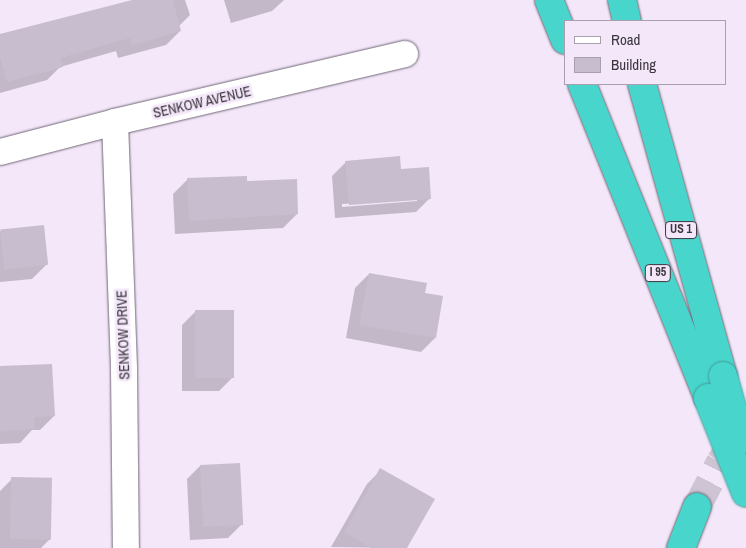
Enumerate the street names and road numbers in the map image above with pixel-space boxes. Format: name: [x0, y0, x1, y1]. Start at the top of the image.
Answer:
street label: SENKOW AVENUE: [151, 83, 253, 121]
road number: US 1: [665, 220, 697, 240]
road number: I 95: [644, 264, 672, 282]
street label: SENKOW DRIVE: [113, 290, 133, 380]

